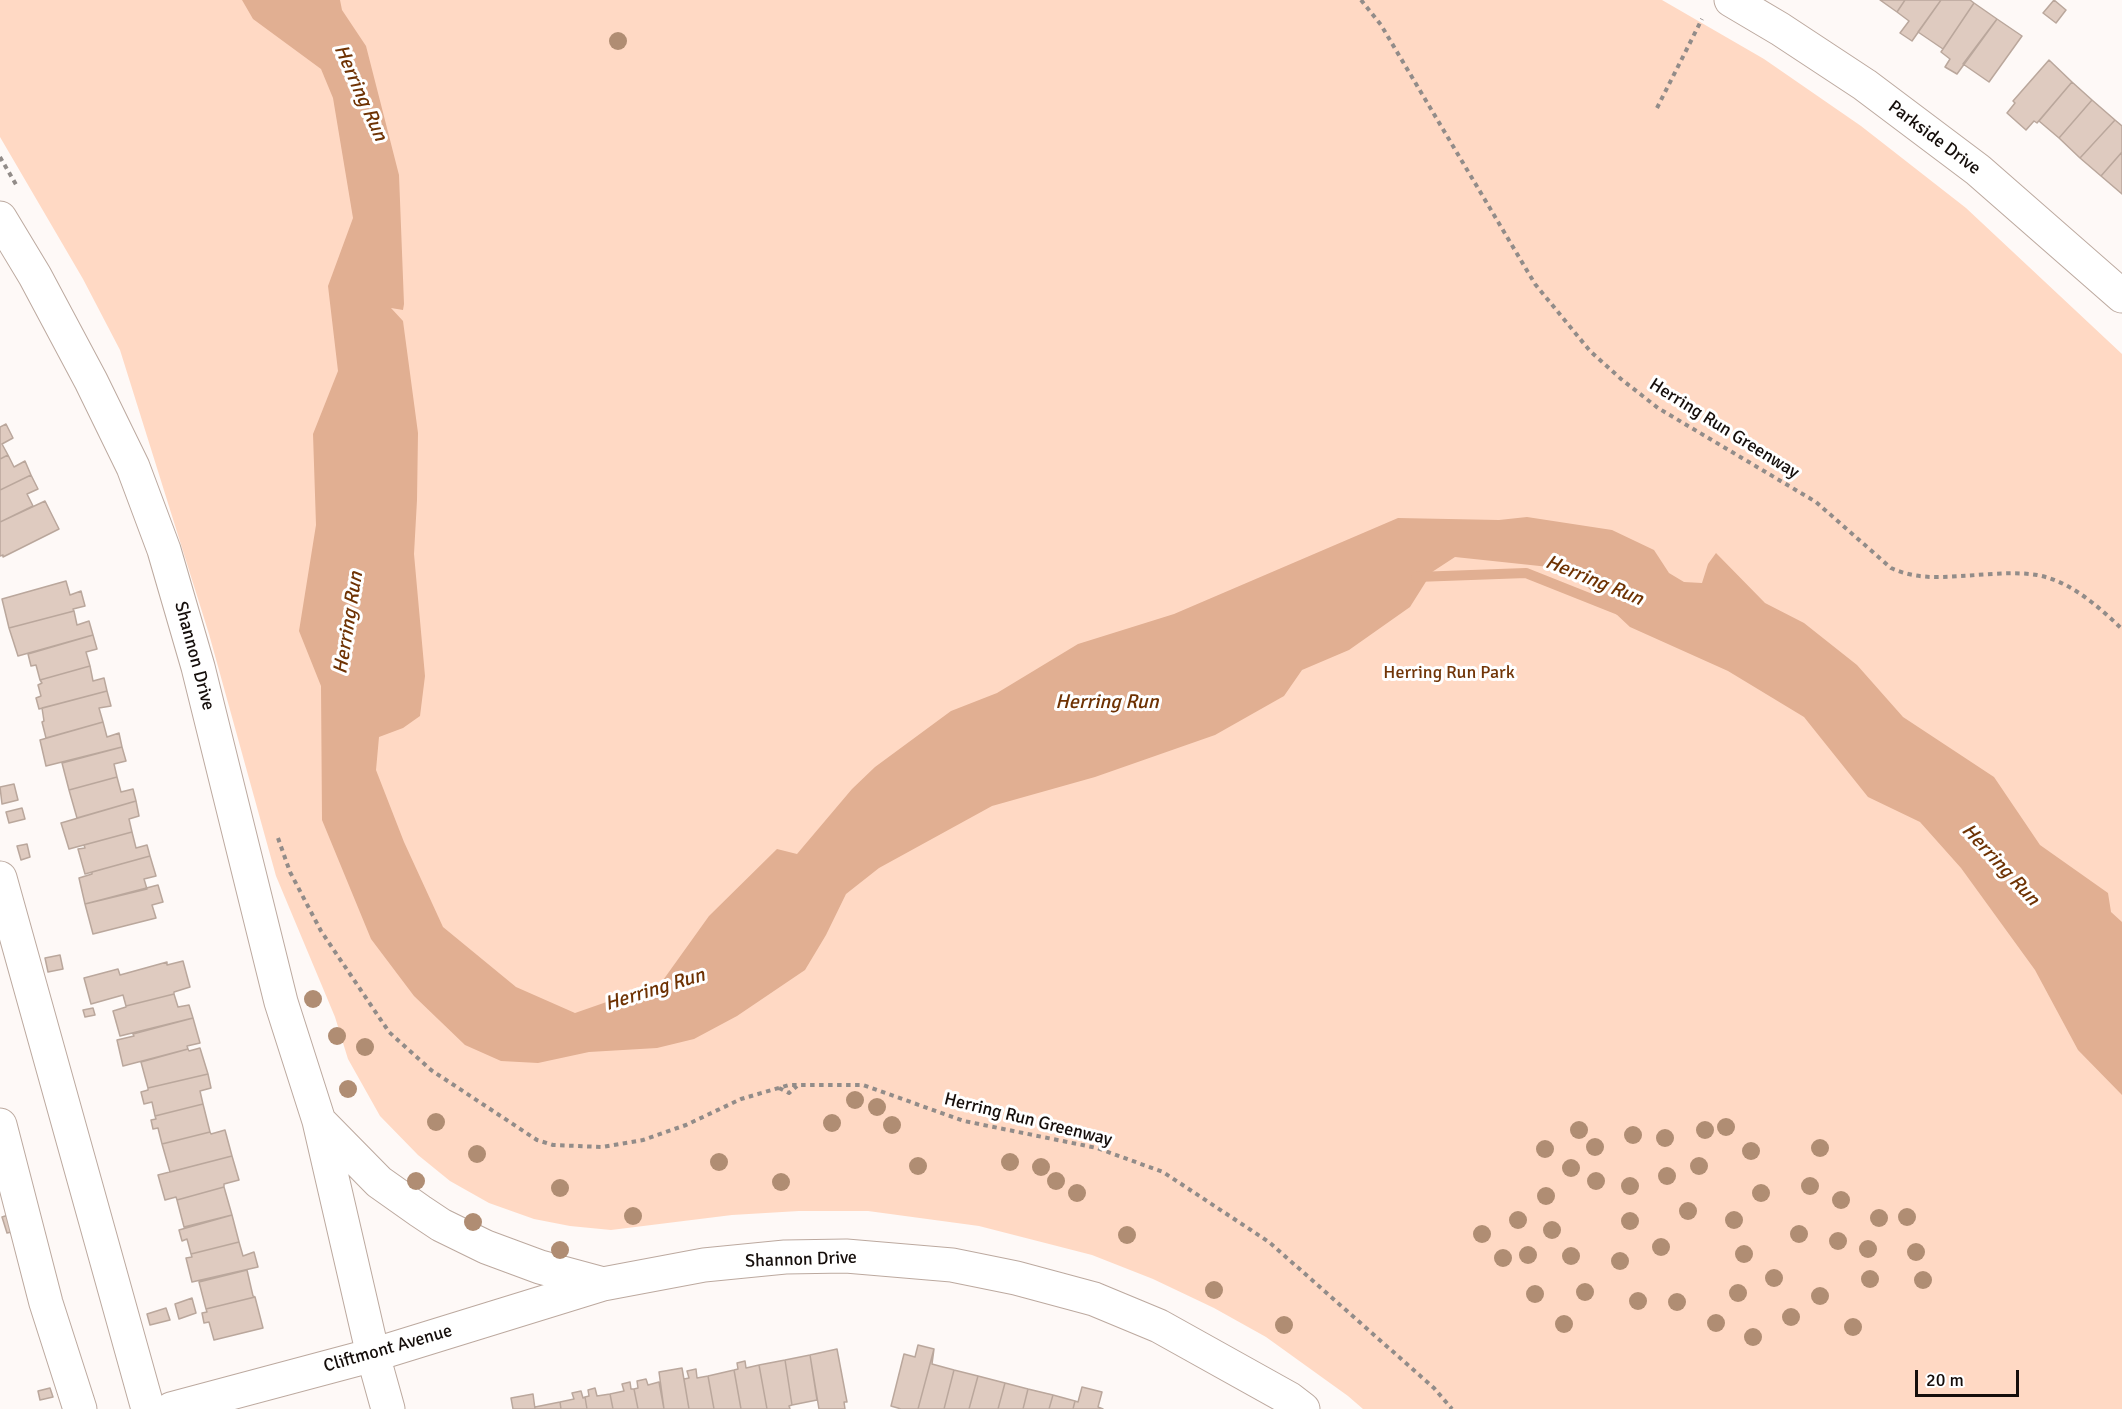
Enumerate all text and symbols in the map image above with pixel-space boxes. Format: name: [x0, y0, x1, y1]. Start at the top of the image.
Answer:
water label: Herring Run: [328, 41, 392, 145]
street label: Parkside Drive: [1884, 96, 1984, 180]
street label: Herring Run Greenway: [1645, 374, 1803, 484]
water label: Herring Run: [1542, 551, 1646, 611]
water label: Herring Run: [329, 570, 369, 676]
street label: Shannon Drive: [169, 599, 219, 713]
park label: Herring Run Park: [1383, 662, 1515, 684]
water label: Herring Run: [1055, 691, 1159, 715]
water label: Herring Run: [1956, 819, 2044, 911]
water label: Herring Run: [602, 963, 708, 1017]
street label: Herring Run Greenway: [942, 1089, 1114, 1151]
street label: Shannon Drive: [745, 1247, 857, 1273]
street label: Cliftmont Avenue: [321, 1320, 455, 1378]
scale bar: [1918, 1358, 2022, 1396]
text: 20 m: [1926, 1369, 1964, 1391]

